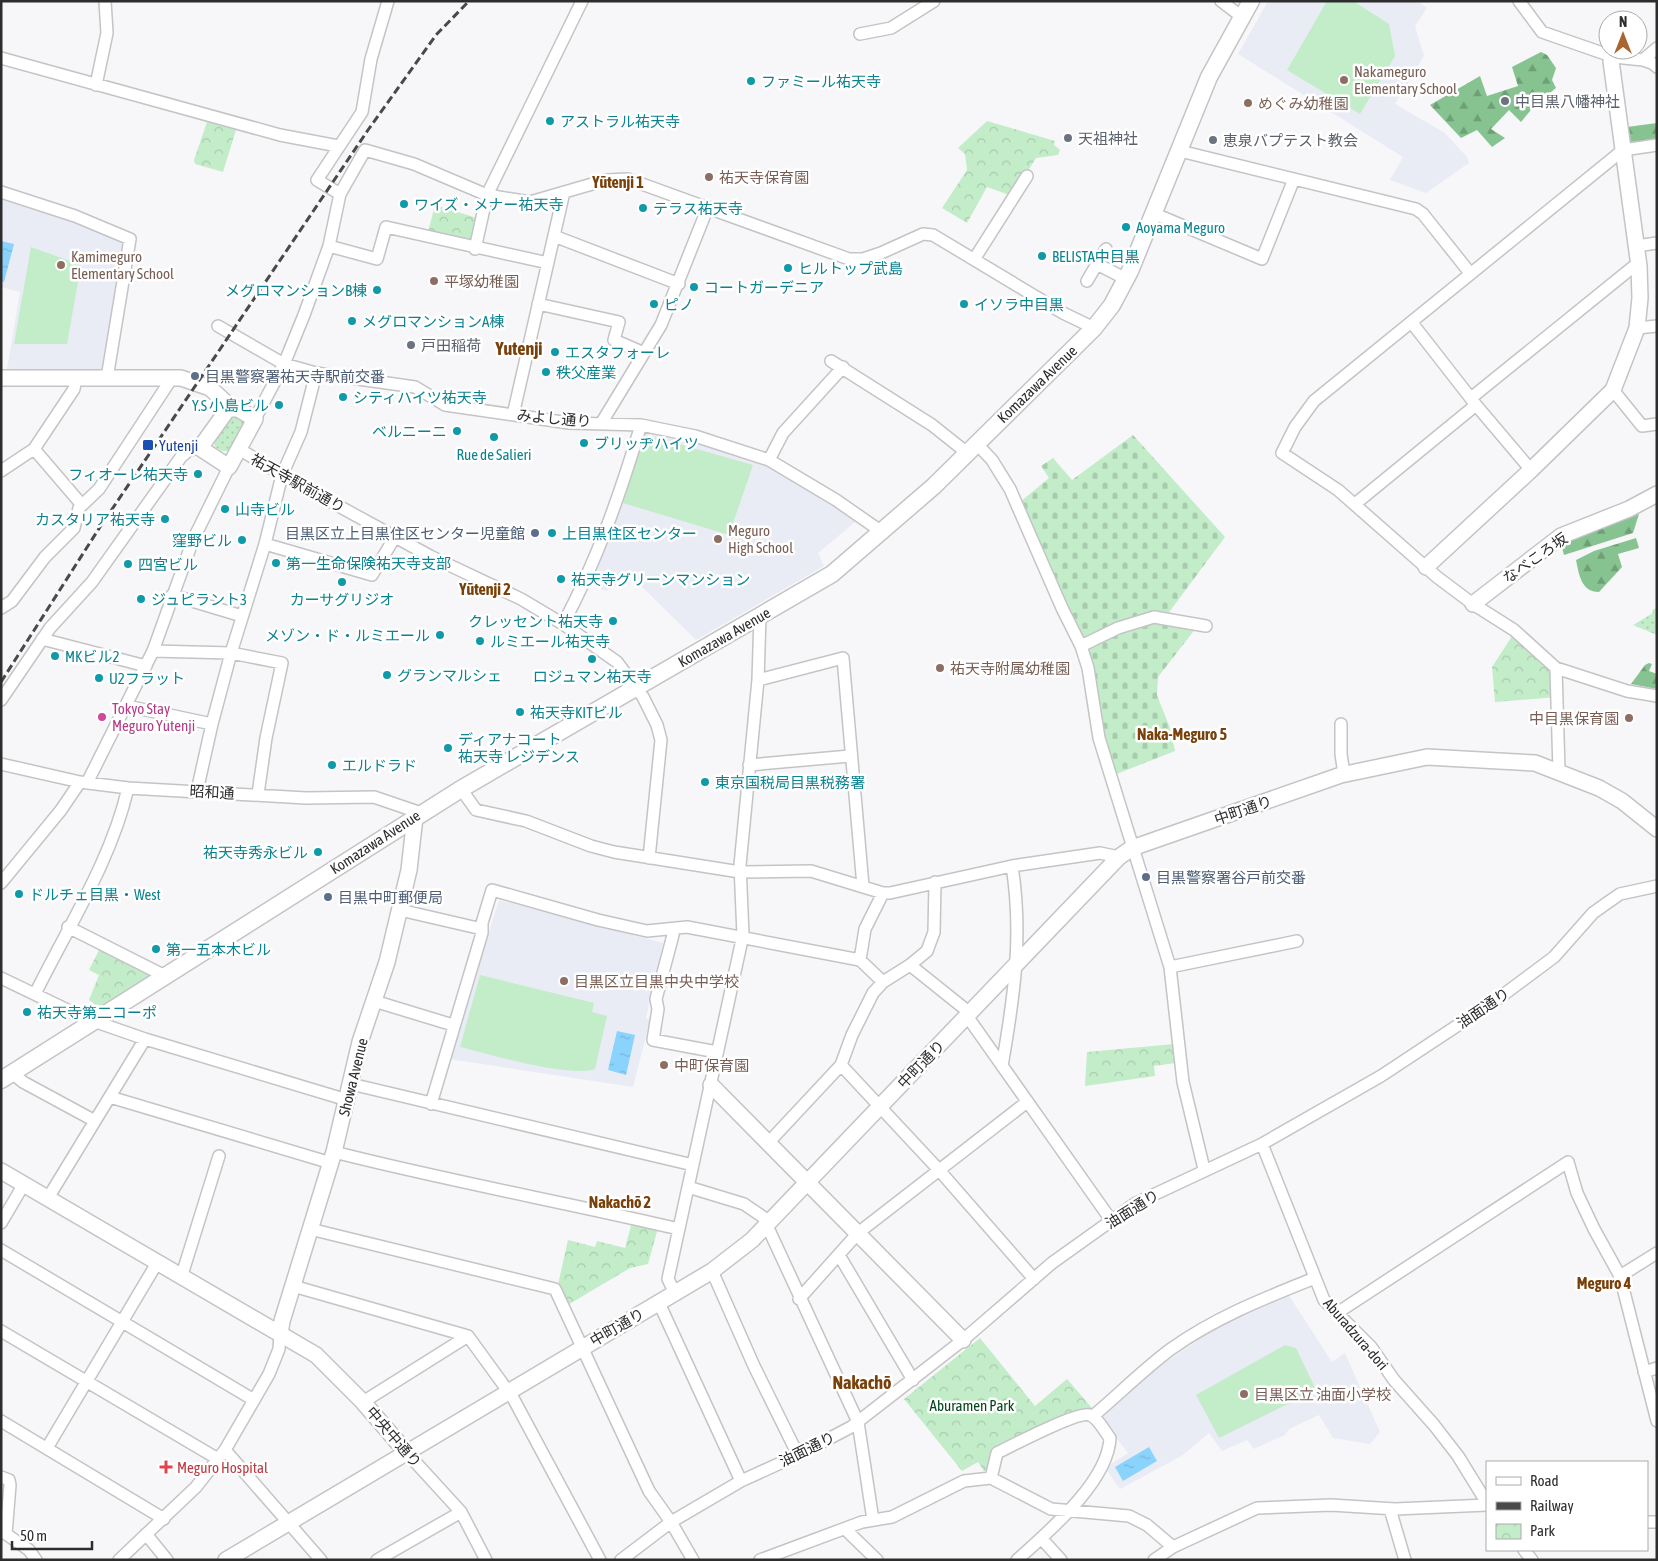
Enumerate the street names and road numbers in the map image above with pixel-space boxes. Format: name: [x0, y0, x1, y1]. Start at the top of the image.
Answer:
street label: Komazawa Avenue: [994, 342, 1080, 426]
street label: みよし通り: [516, 406, 592, 430]
street label: 祐天寺駅前通り: [248, 450, 348, 516]
street label: なべころ坂: [1499, 530, 1571, 586]
street label: Komazawa Avenue: [675, 604, 773, 670]
street label: 昭和通: [189, 782, 235, 802]
street label: 中町通り: [1212, 792, 1274, 828]
street label: Komazawa Avenue: [327, 807, 423, 877]
street label: 油面通り: [1453, 984, 1513, 1032]
street label: Showa Avenue: [335, 1036, 371, 1118]
street label: 中町通り: [894, 1037, 948, 1091]
street label: 油面通り: [1102, 1186, 1162, 1232]
street label: Aburadzura-dori: [1320, 1295, 1392, 1373]
street label: 中町通り: [587, 1305, 647, 1349]
street label: 中央中通り: [363, 1403, 425, 1471]
street label: 油面通り: [776, 1428, 838, 1470]

